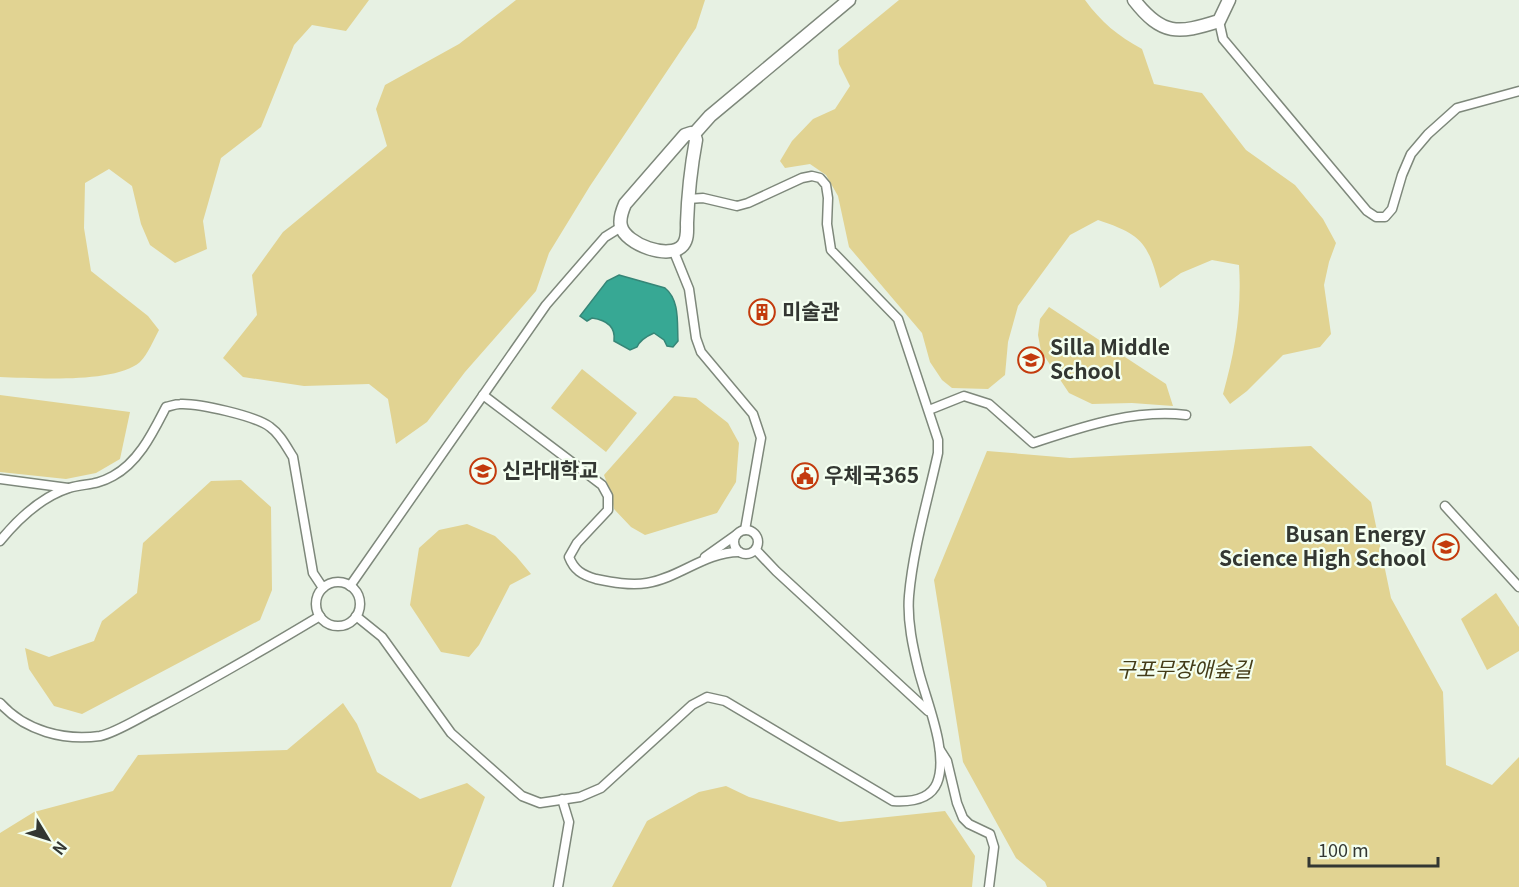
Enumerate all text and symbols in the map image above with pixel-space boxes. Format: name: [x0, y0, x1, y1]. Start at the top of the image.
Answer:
place label: 미술관: [782, 295, 840, 325]
building icon: 미술관: [747, 297, 777, 327]
place label: Silla Middle School: [1050, 331, 1170, 385]
school or university icon: Silla Middle School: [1016, 345, 1046, 375]
place label: 신라대학교: [502, 454, 599, 484]
school or university icon: 신라대학교: [468, 456, 498, 486]
place label: 우체국365: [824, 459, 919, 489]
public building icon: 우체국365: [790, 461, 820, 491]
place label: Busan Energy Science High School: [1219, 518, 1426, 572]
school or university icon: Busan Energy Science High School: [1431, 532, 1461, 562]
park label: 구포무장애숲길: [1116, 653, 1253, 683]
north arrow: [18, 809, 78, 869]
scale bar: [1309, 830, 1438, 868]
text: 100 m: [1318, 836, 1369, 862]
text: N: [47, 837, 74, 861]

